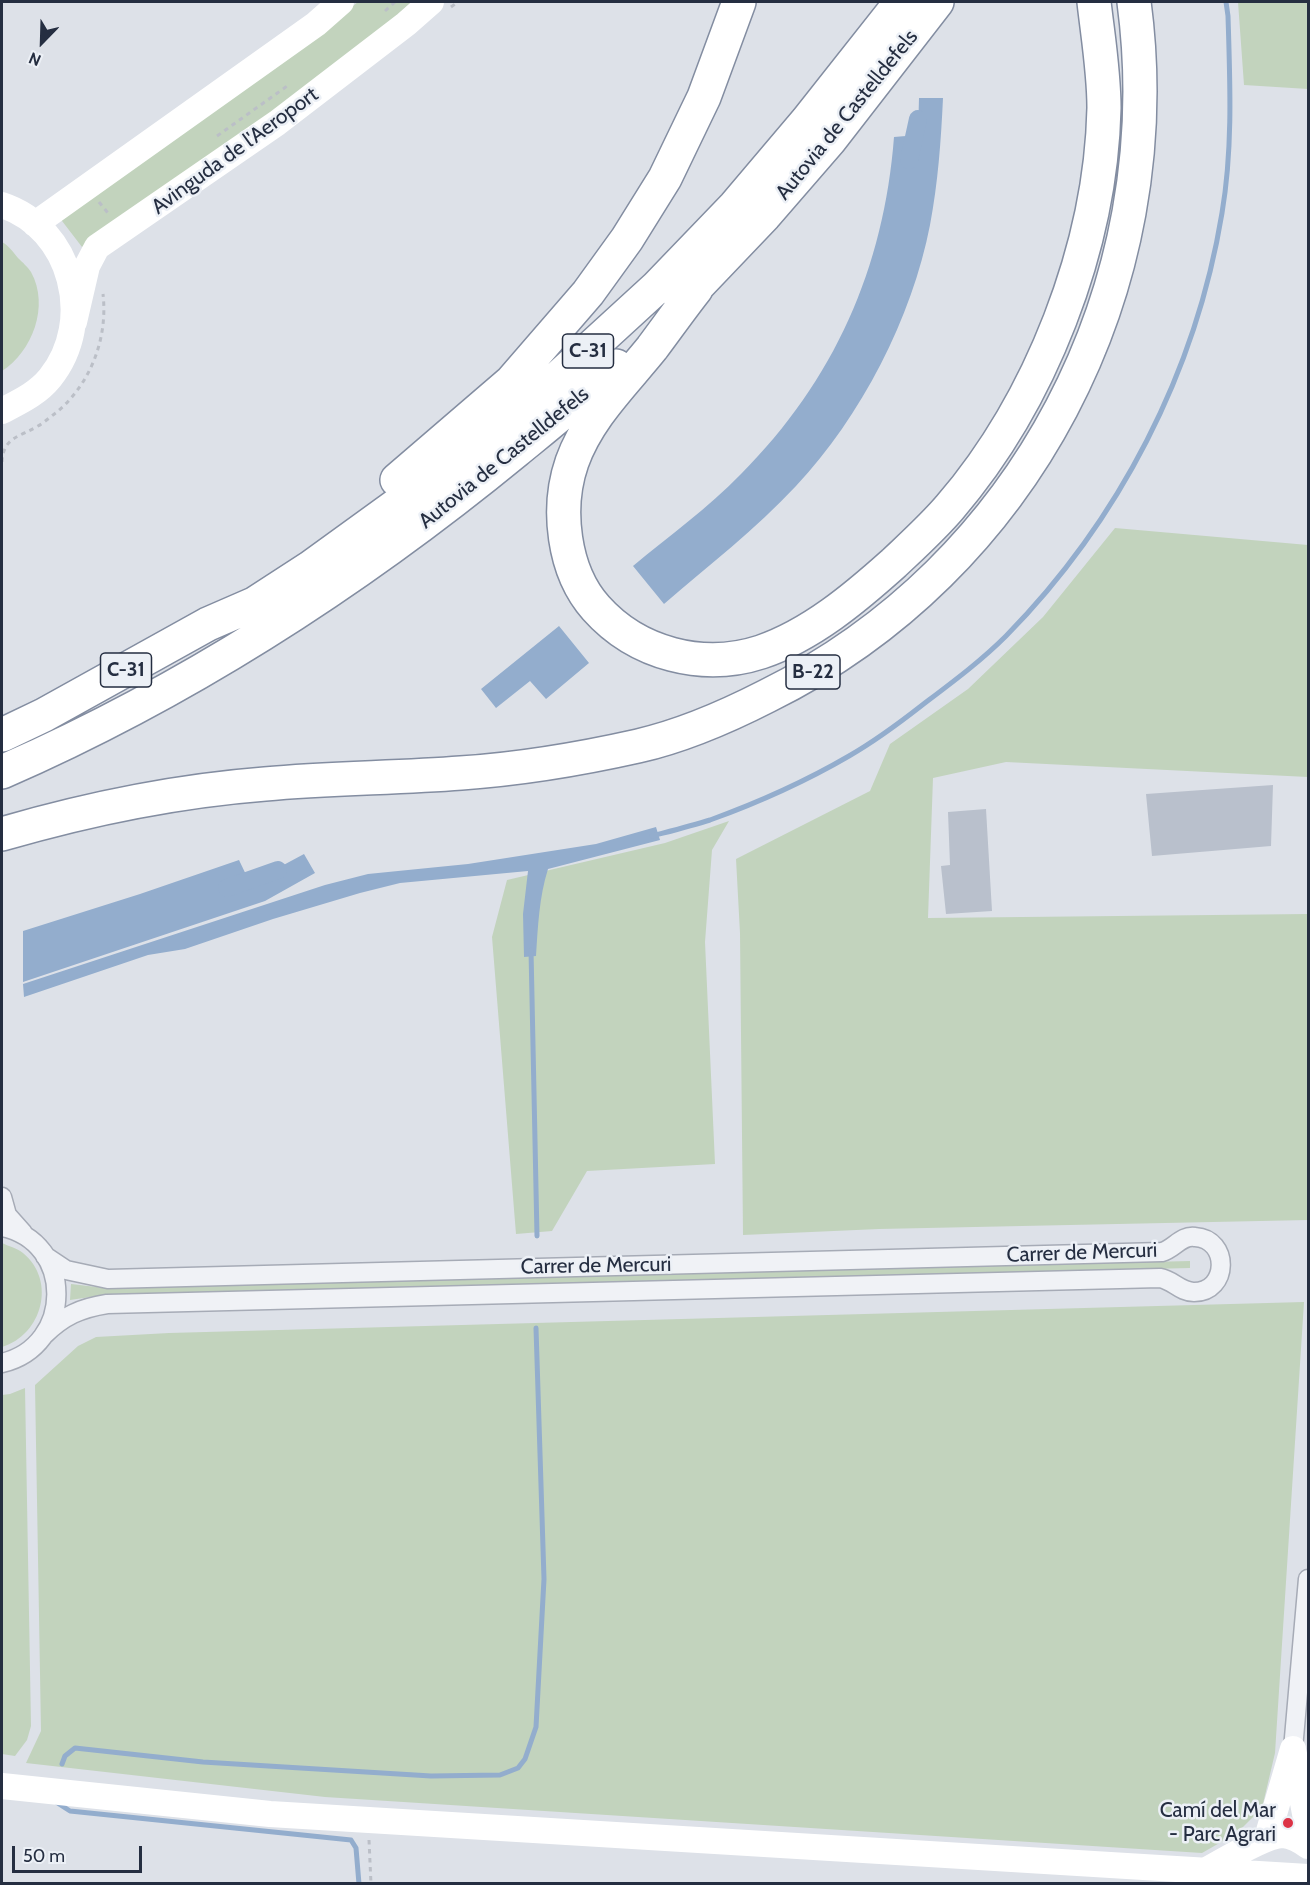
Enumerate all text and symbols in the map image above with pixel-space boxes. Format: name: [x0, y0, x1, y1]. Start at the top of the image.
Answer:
north arrow: [12, 12, 72, 72]
street label: Autovia de Castelldefels: [771, 25, 923, 205]
text: N: [26, 48, 44, 70]
street label: Avinguda de l'Aeroport: [147, 82, 323, 220]
road number: C-31: [562, 334, 614, 368]
street label: Autovia de Castelldefels: [414, 382, 594, 534]
road number: C-31: [100, 653, 152, 687]
road number: B-22: [786, 655, 840, 689]
street label: Carrer de Mercuri: [1006, 1238, 1158, 1268]
street label: Carrer de Mercuri: [520, 1252, 672, 1280]
place label: Camí del Mar - Parc Agrari: [1160, 1798, 1276, 1848]
marker: Camí del Mar - Parc Agrari: [1281, 1816, 1295, 1830]
scale bar: [15, 1834, 146, 1872]
text: 50 m: [23, 1845, 65, 1867]

